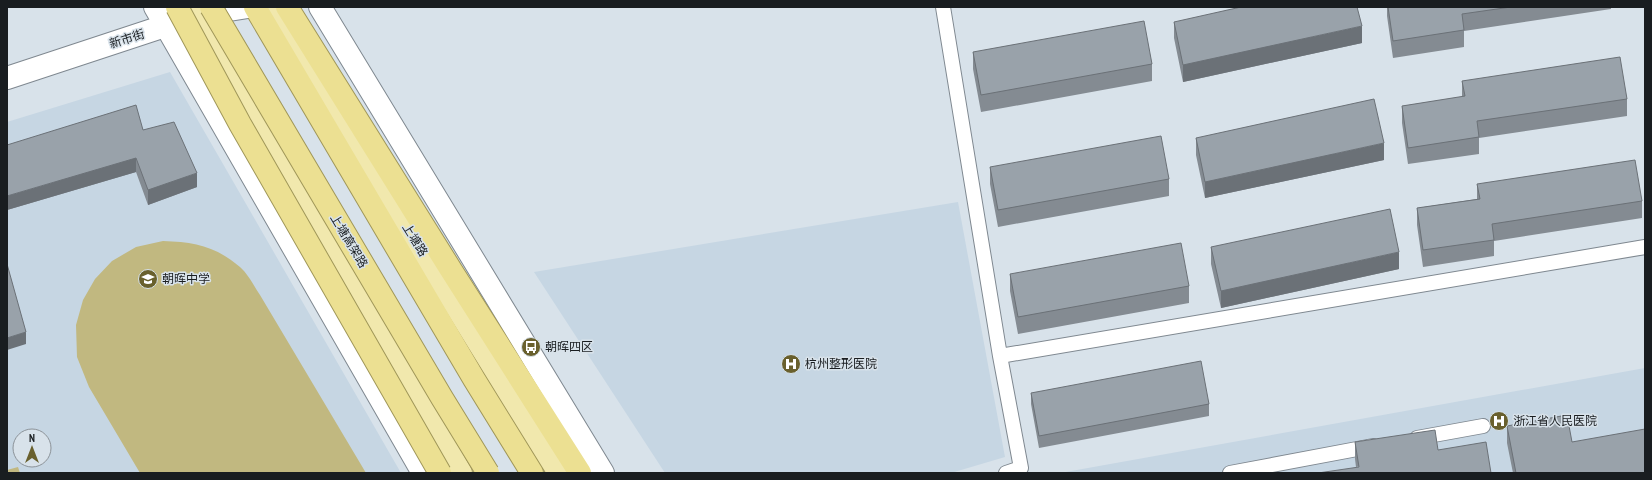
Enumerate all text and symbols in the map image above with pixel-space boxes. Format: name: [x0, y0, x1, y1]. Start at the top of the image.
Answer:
street label: 新市街: [107, 26, 146, 51]
street label: 上塘高架路: [328, 211, 371, 270]
street label: 上塘路: [400, 220, 431, 259]
school or university icon: 朝晖中学: [137, 268, 159, 290]
place label: 朝晖中学: [162, 271, 210, 286]
bus stop icon: 朝晖四区: [520, 336, 542, 358]
place label: 朝晖四区: [545, 339, 593, 354]
hospital icon: 杭州整形医院: [780, 353, 802, 375]
place label: 杭州整形医院: [805, 356, 877, 371]
hospital icon: 浙江省人民医院: [1488, 410, 1510, 432]
place label: 浙江省人民医院: [1513, 413, 1597, 428]
north arrow: [12, 428, 52, 468]
text: N: [29, 431, 35, 445]

